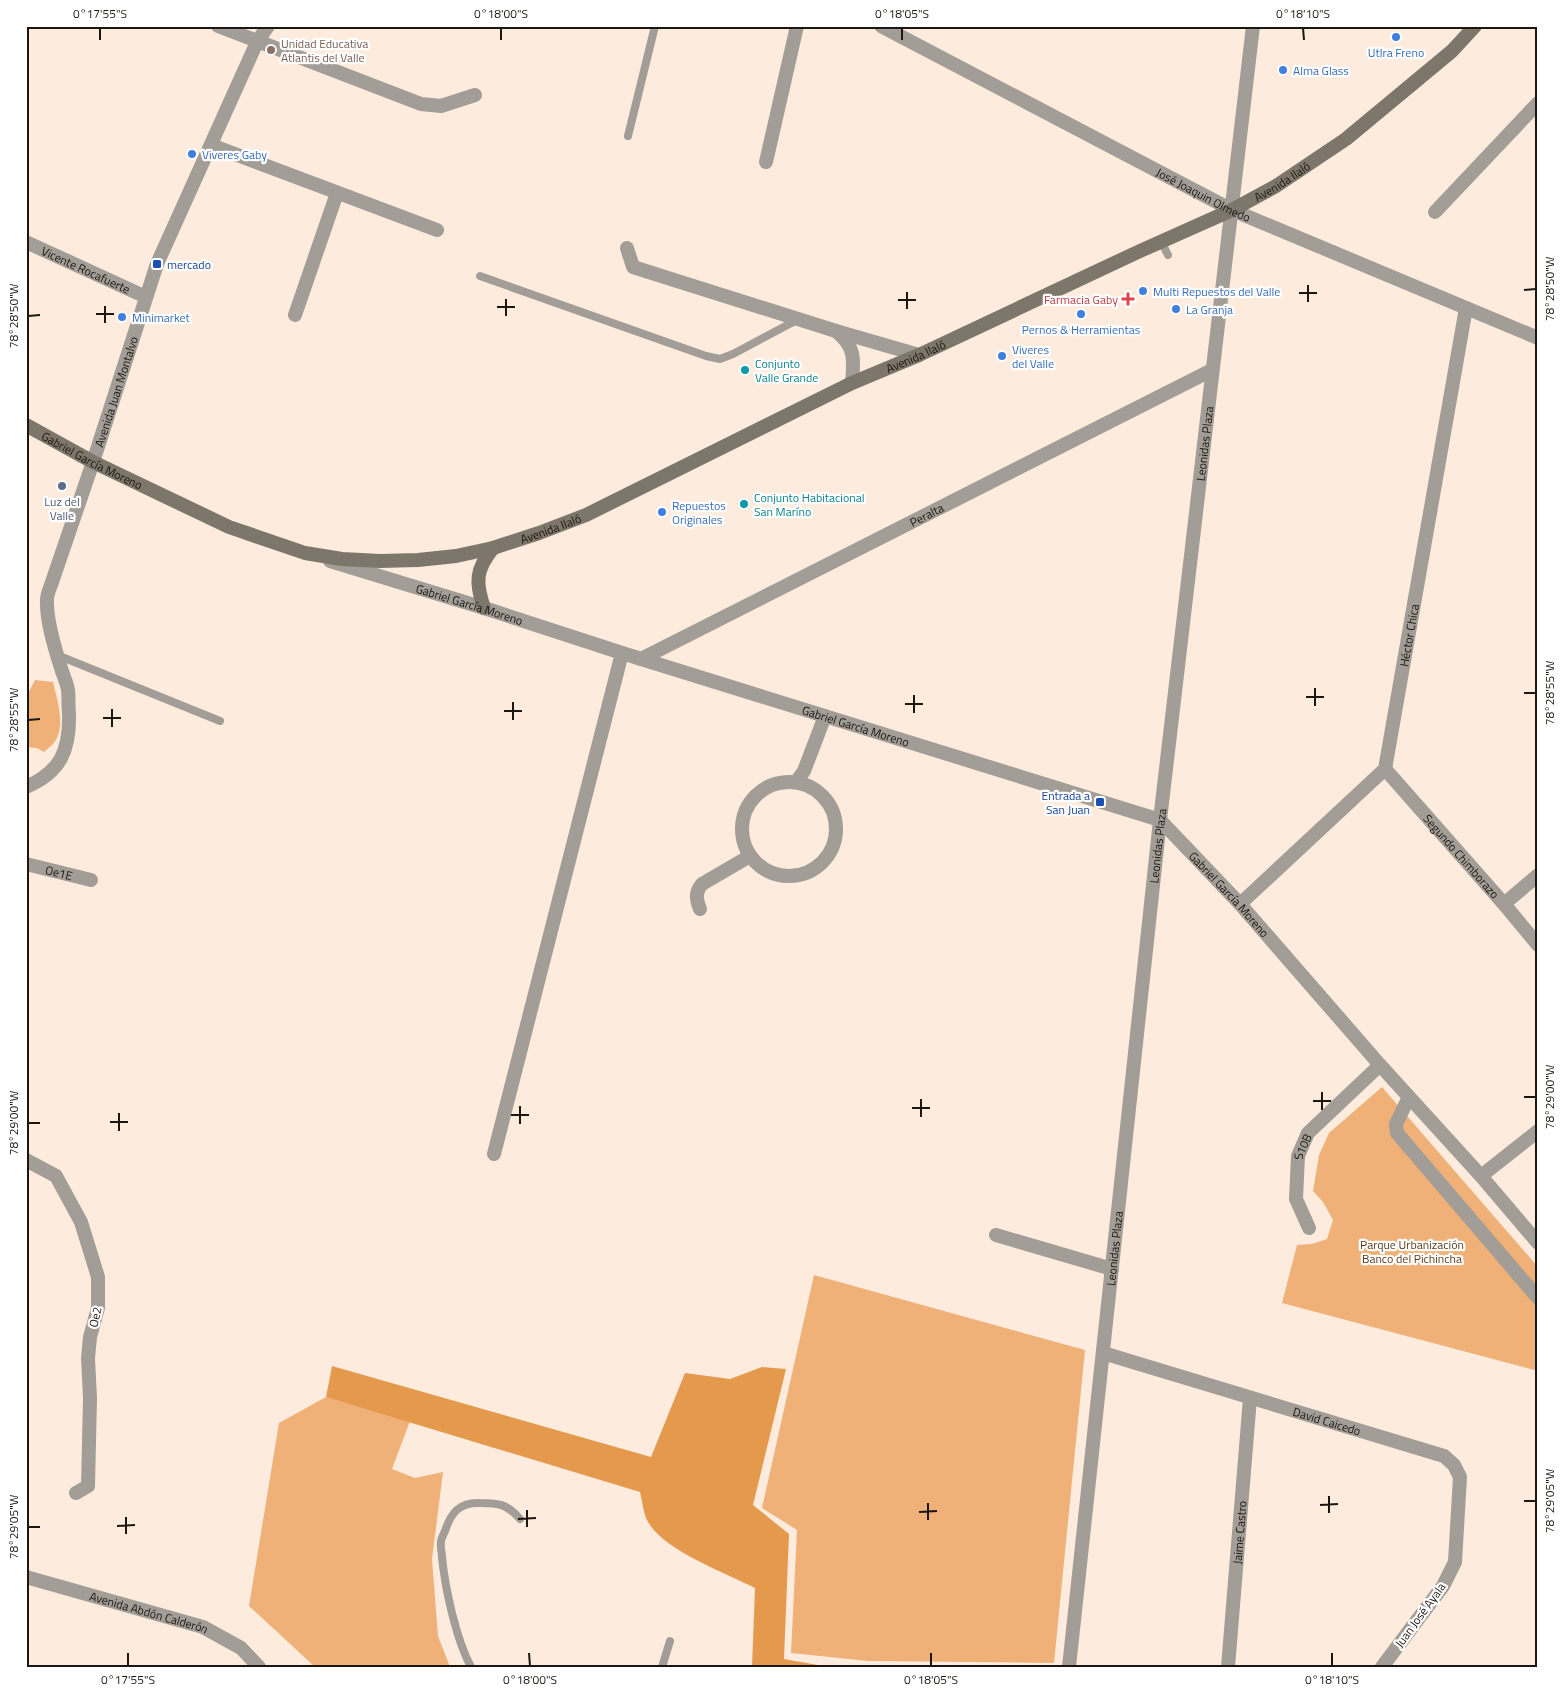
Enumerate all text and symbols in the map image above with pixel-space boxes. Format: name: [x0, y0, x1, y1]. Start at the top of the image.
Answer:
text: 0°17'55"S: [73, 4, 127, 23]
text: 0°18'00"S: [474, 4, 528, 23]
text: 0°18'05"S: [875, 4, 929, 23]
text: 0°18'10"S: [1276, 4, 1330, 23]
marker: Utlra Freno: [1390, 31, 1402, 43]
place label: Unidad Educativa Atlantis del Valle: [281, 34, 368, 67]
place label: Utlra Freno: [1368, 43, 1424, 62]
marker: Unidad Educativa Atlantis del Valle: [265, 44, 277, 56]
place label: Alma Glass: [1293, 61, 1349, 80]
marker: Alma Glass: [1277, 64, 1289, 76]
place label: Viveres Gaby: [202, 145, 267, 164]
marker: Viveres Gaby: [186, 148, 198, 160]
street label: Avenida Ilaló: [1250, 156, 1314, 206]
street label: José Joaquin Olmedo: [1153, 162, 1254, 226]
street label: Vicente Rocafuerte: [38, 241, 134, 298]
place label: mercado: [167, 255, 211, 274]
text: 78°28'50"W: [1540, 256, 1559, 321]
marker: mercado: [151, 258, 163, 270]
place label: Multi Repuestos del Valle: [1153, 282, 1280, 301]
text: 78°28'50"W: [4, 283, 23, 348]
marker: Multi Repuestos del Valle: [1137, 285, 1149, 297]
place label: Farmacia Gaby: [1044, 290, 1118, 309]
marker: Farmacia Gaby: [1122, 293, 1134, 305]
place label: La Granja: [1186, 300, 1233, 319]
marker: La Granja: [1170, 303, 1182, 315]
place label: Minimarket: [132, 308, 191, 327]
marker: Pernos & Herramientas: [1075, 308, 1087, 320]
marker: Minimarket: [116, 311, 128, 323]
place label: Pernos & Herramientas: [1022, 320, 1141, 339]
street label: Avenida Juan Montalvo: [89, 334, 143, 449]
street label: Avenida Ilaló: [883, 334, 949, 377]
place label: Viveres del Valle: [1012, 340, 1054, 373]
marker: Viveres del Valle: [996, 350, 1008, 362]
place label: Conjunto Valle Grande: [755, 354, 818, 387]
marker: Conjunto Valle Grande: [739, 364, 751, 376]
street label: Leonidas Plaza: [1190, 405, 1218, 482]
street label: Gabriel García Moreno: [38, 426, 146, 494]
marker: Luz del Valle: [56, 480, 68, 492]
place label: Conjunto Habitacional San Maríno: [754, 488, 865, 521]
place label: Luz del Valle: [44, 492, 80, 525]
place label: Repuestos Originales: [672, 496, 726, 529]
marker: Conjunto Habitacional San Maríno: [738, 498, 750, 510]
street label: Peralta: [906, 498, 947, 531]
marker: Repuestos Originales: [656, 506, 668, 518]
street label: Avenida Ilaló: [518, 508, 584, 548]
street label: Gabriel García Moreno: [414, 578, 526, 630]
street label: Héctor Chica: [1394, 602, 1423, 668]
text: 78°28'55"W: [1540, 660, 1559, 725]
text: 78°28'55"W: [4, 687, 23, 752]
street label: Gabriel García Moreno: [800, 700, 912, 751]
place label: Entrada a San Juan: [1042, 786, 1090, 819]
marker: Entrada a San Juan: [1094, 796, 1106, 808]
street label: Leonidas Plaza: [1144, 807, 1171, 884]
street label: Segundo Chimborazo: [1419, 810, 1504, 903]
street label: Gabriel García Moreno: [1185, 847, 1274, 941]
street label: Oe1E: [43, 860, 75, 885]
text: 78°29'00"W: [1540, 1064, 1559, 1129]
text: 78°29'00"W: [4, 1090, 23, 1155]
street label: S10B: [1288, 1130, 1316, 1160]
street label: Leonidas Plaza: [1101, 1210, 1127, 1287]
park label: Parque Urbanización Banco del Pichincha: [1360, 1235, 1464, 1268]
street label: Oe2: [84, 1305, 106, 1329]
street label: David Caicedo: [1291, 1401, 1363, 1440]
text: 78°29'05"W: [1540, 1468, 1559, 1533]
text: 78°29'05"W: [4, 1494, 23, 1559]
street label: Jaime Castro: [1227, 1500, 1251, 1565]
street label: Juan José Ayala: [1390, 1579, 1450, 1651]
street label: Avenida Abdón Calderón: [88, 1586, 212, 1638]
text: 0°17'55"S: [101, 1670, 155, 1689]
text: 0°18'00"S: [503, 1670, 557, 1689]
text: 0°18'05"S: [904, 1670, 958, 1689]
text: 0°18'10"S: [1305, 1670, 1359, 1689]

